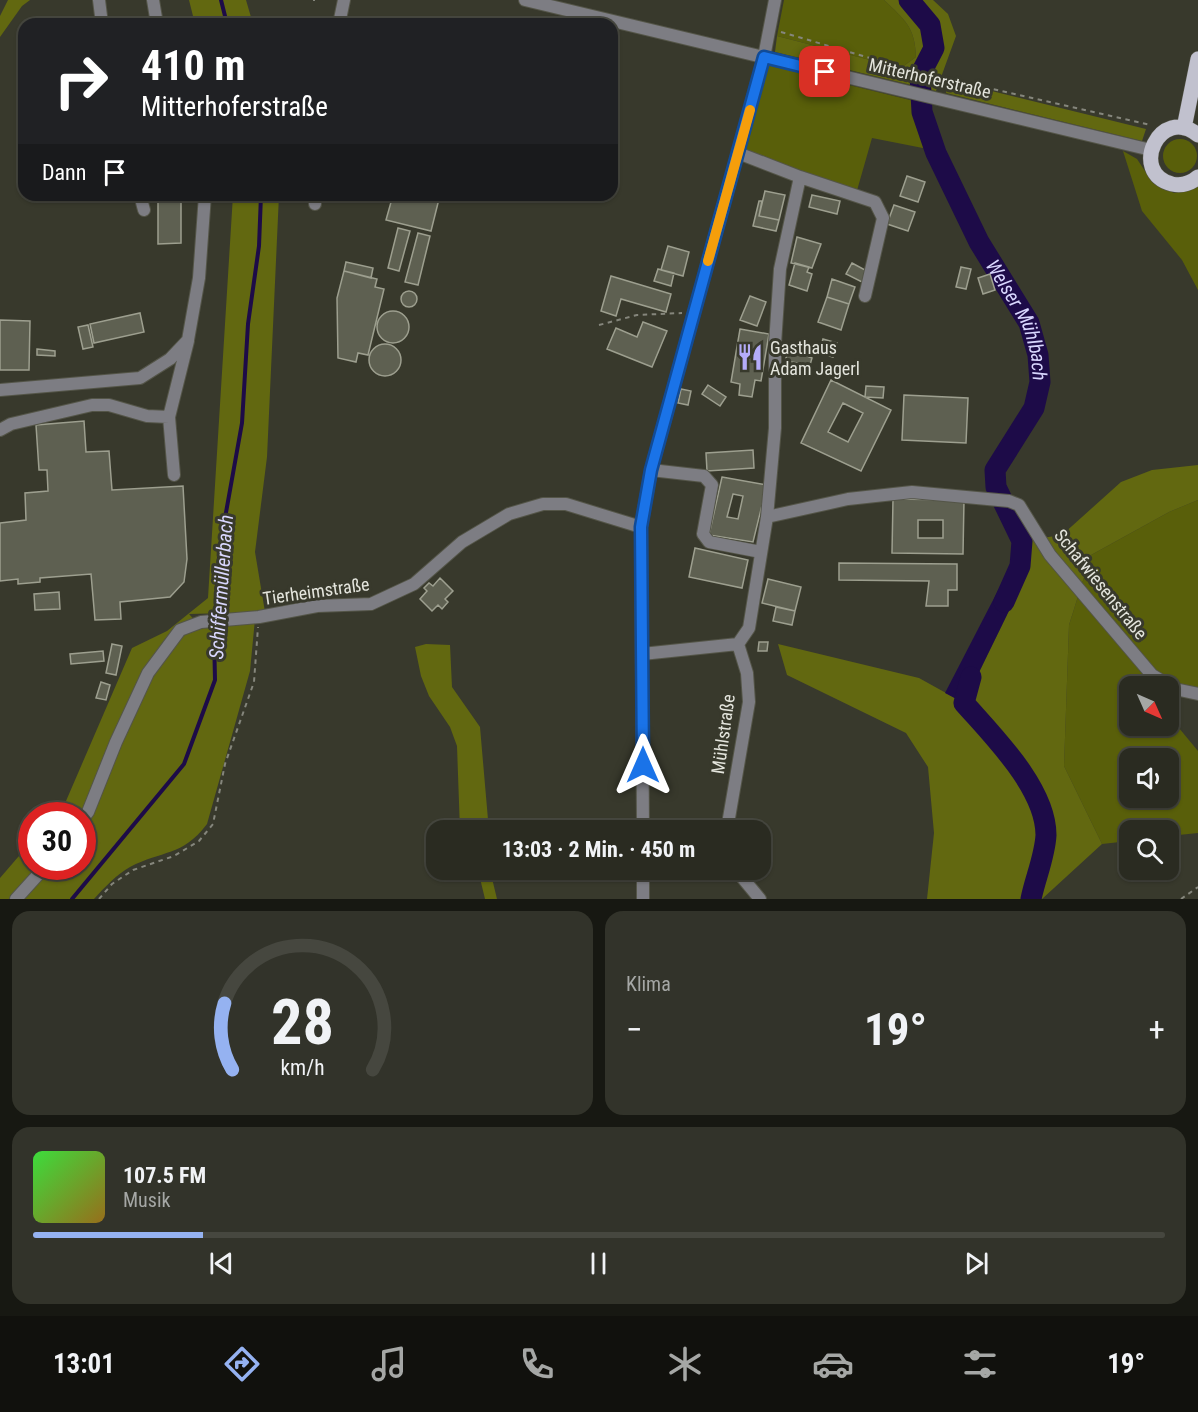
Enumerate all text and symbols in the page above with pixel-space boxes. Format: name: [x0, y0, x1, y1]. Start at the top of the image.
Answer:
text: 410 m: [141, 41, 246, 90]
icon: right: [42, 42, 120, 120]
pin: [799, 46, 850, 97]
street label: Mitterhoferstraße: [867, 54, 993, 102]
icon: arrive: [808, 55, 841, 88]
text: Mitterhoferstraße: [141, 91, 328, 123]
icon: arrive: [98, 156, 131, 189]
text: Dann: [42, 160, 86, 185]
water label: Welser Mühlbach: [981, 255, 1052, 382]
place label: Gasthaus Adam Jagerl: [770, 337, 860, 379]
restaurant icon: Gasthaus Adam Jagerl: [735, 342, 765, 372]
water label: Schiffermüllerbach: [204, 514, 238, 660]
street label: Schafwiesenstraße: [1050, 525, 1152, 643]
street label: Tierheimstraße: [261, 573, 371, 609]
north arrow: [1119, 676, 1179, 736]
map controls: [1119, 676, 1179, 880]
street label: Mühlstraße: [707, 693, 739, 775]
position arrow: [611, 733, 675, 797]
button: sound: [1119, 748, 1179, 808]
speed limit sign: 30: [18, 802, 96, 880]
button: search: [1119, 820, 1179, 880]
text: 13:03 · 2 Min. · 450 m: [502, 837, 695, 862]
text: Klima: [626, 972, 671, 996]
text: 28: [271, 986, 334, 1059]
text: 19°: [864, 1003, 927, 1056]
text: −: [626, 1010, 643, 1049]
text: +: [1149, 1010, 1165, 1049]
text: km/h: [280, 1055, 325, 1080]
text: 107.5 FM: [123, 1163, 206, 1188]
text: Musik: [123, 1188, 171, 1212]
icon: previous: [205, 1247, 238, 1280]
icon: pause: [582, 1247, 615, 1280]
icon: next: [960, 1247, 993, 1280]
icon: directions: [221, 1343, 263, 1385]
icon: music: [368, 1343, 410, 1385]
icon: phone: [516, 1343, 558, 1385]
icon: climate: [664, 1343, 706, 1385]
icon: car: [812, 1343, 854, 1385]
icon: filters: [959, 1343, 1001, 1385]
text: 13:01: [53, 1348, 115, 1380]
text: 19°: [1107, 1348, 1145, 1380]

